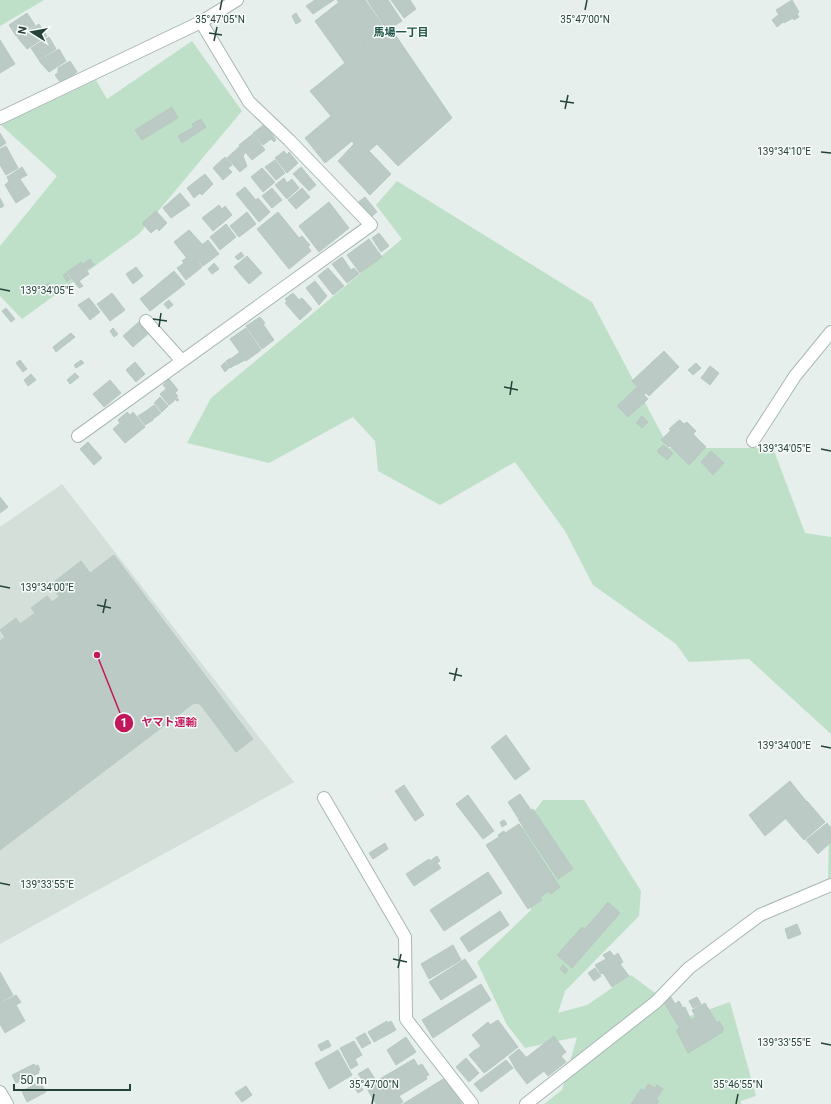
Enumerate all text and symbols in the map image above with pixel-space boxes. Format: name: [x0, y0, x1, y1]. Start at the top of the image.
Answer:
north arrow: [12, 12, 52, 52]
text: 35°47'05"N: [195, 14, 245, 25]
text: 35°47'00"N: [560, 14, 610, 25]
text: N: [16, 25, 30, 35]
district label: 馬場一丁目: [374, 26, 429, 39]
text: 139°34'10"E: [757, 146, 811, 157]
text: 139°34'05"E: [20, 285, 74, 296]
text: 139°34'05"E: [757, 443, 811, 454]
text: 139°34'00"E: [20, 582, 74, 593]
callout: ヤマト運輸: [114, 711, 205, 734]
text: 1: [121, 716, 127, 730]
text: ヤマト運輸: [142, 716, 197, 729]
text: 139°34'00"E: [757, 740, 811, 751]
text: 139°33'55"E: [20, 879, 74, 890]
text: 139°33'55"E: [757, 1037, 811, 1048]
scale bar: [14, 1066, 130, 1092]
text: 50 m: [20, 1073, 47, 1087]
text: 35°47'00"N: [349, 1079, 399, 1090]
text: 35°46'55"N: [713, 1079, 763, 1090]

